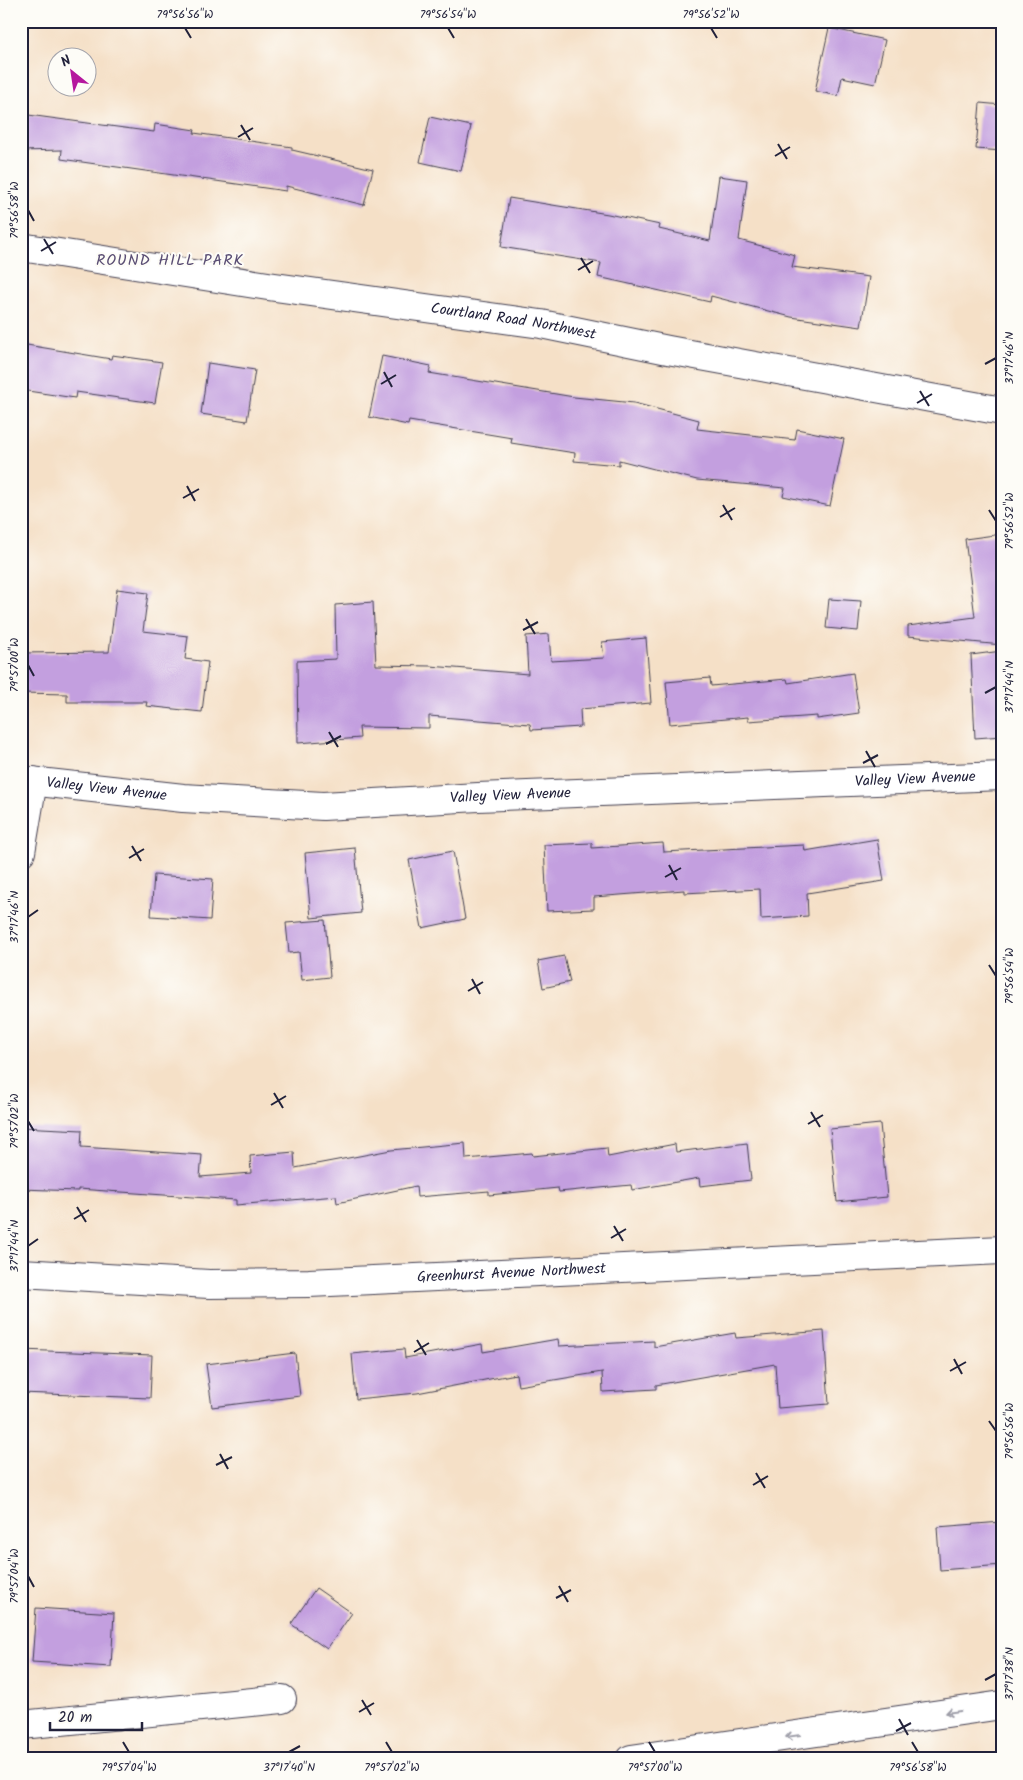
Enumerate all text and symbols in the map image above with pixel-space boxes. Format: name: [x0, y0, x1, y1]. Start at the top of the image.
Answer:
text: 79°56'56"W: [157, 5, 213, 24]
text: 79°56'54"W: [420, 5, 476, 24]
text: 79°56'52"W: [682, 5, 740, 24]
north arrow: [48, 48, 98, 98]
text: N: [57, 50, 75, 73]
text: 79°56'58"W: [5, 181, 24, 239]
district label: ROUND HILL PARK: [96, 248, 244, 273]
street label: Courtland Road Northwest: [429, 297, 598, 347]
text: 37°17'46"N: [1000, 332, 1019, 384]
text: 79°56'52"W: [1000, 492, 1019, 550]
text: 79°57'00"W: [5, 638, 24, 692]
text: 37°17'44"N: [1000, 661, 1019, 713]
street label: Valley View Avenue: [854, 765, 976, 794]
street label: Valley View Avenue: [45, 771, 168, 808]
street label: Valley View Avenue: [449, 781, 572, 811]
text: 37°17'46"N: [5, 891, 24, 943]
text: 79°56'54"W: [1000, 948, 1019, 1004]
text: 79°57'02"W: [5, 1093, 24, 1149]
text: 37°17'44"N: [5, 1220, 24, 1272]
street label: Greenhurst Avenue Northwest: [416, 1257, 607, 1290]
text: 79°56'56"W: [1000, 1403, 1019, 1459]
text: 79°57'04"W: [5, 1548, 24, 1604]
text: 37°17'38"N: [1000, 1647, 1019, 1701]
scale bar: [50, 1700, 142, 1732]
text: 20 m: [58, 1706, 92, 1730]
one-way arrow: [946, 1708, 962, 1718]
one-way arrow: [785, 1731, 801, 1741]
text: 79°57'04"W: [101, 1758, 157, 1777]
text: 37°17'40"N: [263, 1758, 315, 1777]
text: 79°57'02"W: [364, 1758, 420, 1777]
text: 79°57'00"W: [628, 1758, 682, 1777]
text: 79°56'58"W: [889, 1758, 947, 1777]

